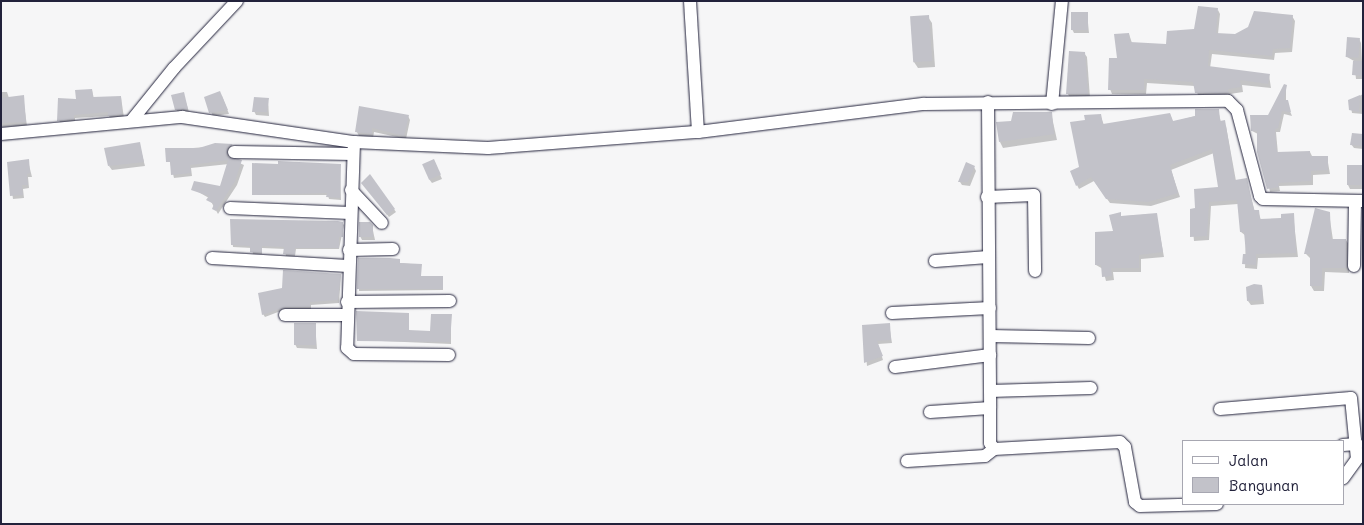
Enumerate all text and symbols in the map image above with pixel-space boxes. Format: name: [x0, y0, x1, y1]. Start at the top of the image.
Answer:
legend: [1182, 440, 1344, 505]
text: Jalan: [1229, 450, 1268, 470]
text: Bangunan: [1229, 475, 1299, 495]

